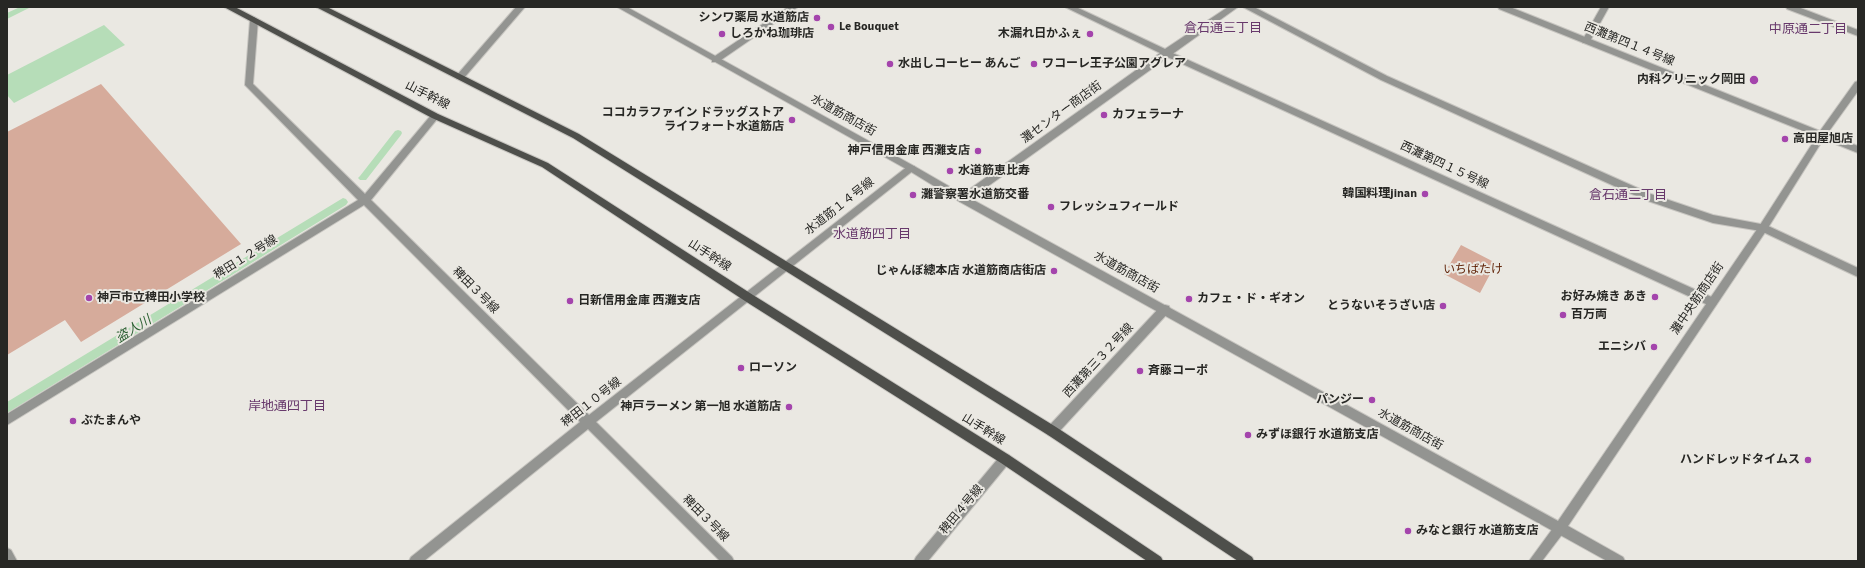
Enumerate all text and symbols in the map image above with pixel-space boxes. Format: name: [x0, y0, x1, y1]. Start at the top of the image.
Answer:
place label: シンワ薬局 水道筋店: [699, 11, 809, 25]
marker: シンワ薬局 水道筋店: [812, 13, 822, 23]
place label: Le Bouquet: [839, 20, 899, 34]
street label: 西灘第四１４号線: [1582, 20, 1676, 70]
district label: 倉石通三丁目: [1184, 21, 1262, 37]
marker: Le Bouquet: [826, 22, 836, 32]
district label: 中原通二丁目: [1769, 22, 1847, 38]
place label: しろかね珈琲店: [730, 27, 814, 41]
place label: 木漏れ日かふぇ: [998, 27, 1082, 41]
marker: しろかね珈琲店: [717, 29, 727, 39]
marker: 木漏れ日かふぇ: [1085, 29, 1095, 39]
place label: 水出しコーヒー あんご: [898, 57, 1020, 71]
place label: ワコーレ王子公園アグレア: [1042, 57, 1186, 71]
marker: 水出しコーヒー あんご: [885, 59, 895, 69]
marker: ワコーレ王子公園アグレア: [1029, 59, 1039, 69]
place label: 内科クリニック岡田: [1637, 73, 1745, 87]
marker: 内科クリニック岡田: [1748, 74, 1760, 86]
street label: 山手幹線: [402, 79, 452, 113]
street label: 灘センター商店街: [1019, 79, 1105, 147]
street label: 水道筋商店街: [808, 92, 878, 140]
place label: ココカラファイン ドラッグストア ライフォート水道筋店: [602, 106, 784, 134]
place label: カフェラーナ: [1112, 108, 1184, 122]
marker: カフェラーナ: [1099, 110, 1109, 120]
marker: ココカラファイン ドラッグストア ライフォート水道筋店: [787, 115, 797, 125]
place label: 高田屋旭店: [1793, 132, 1853, 146]
marker: 高田屋旭店: [1780, 134, 1790, 144]
street label: 西灘第四１５号線: [1397, 139, 1491, 193]
place label: 神戸信用金庫 西灘支店: [848, 144, 970, 158]
marker: 神戸信用金庫 西灘支店: [973, 146, 983, 156]
place label: 水道筋恵比寿: [958, 164, 1030, 178]
marker: 水道筋恵比寿: [945, 166, 955, 176]
street label: 水道筋１４号線: [802, 175, 878, 239]
place label: 韓国料理jinan: [1342, 187, 1417, 201]
place label: 灘警察署水道筋交番: [921, 188, 1029, 202]
district label: 倉石通二丁目: [1589, 188, 1667, 204]
marker: 韓国料理jinan: [1420, 189, 1430, 199]
marker: 灘警察署水道筋交番: [908, 190, 918, 200]
place label: フレッシュフィールド: [1059, 200, 1179, 214]
marker: フレッシュフィールド: [1046, 202, 1056, 212]
district label: 水道筋四丁目: [833, 227, 911, 243]
street label: 稗田１２号線: [212, 233, 280, 283]
street label: 山手幹線: [685, 237, 733, 275]
street label: 水道筋商店街: [1091, 249, 1161, 297]
street label: 灘中央筋商店街: [1669, 260, 1727, 338]
park label: いちばたけ: [1443, 263, 1503, 277]
place label: じゃんぼ總本店 水道筋商店街店: [876, 264, 1046, 278]
street label: 稗田３号線: [449, 265, 501, 317]
marker: じゃんぼ總本店 水道筋商店街店: [1049, 266, 1059, 276]
place label: お好み焼き あき: [1561, 290, 1647, 304]
place label: 神戸市立稗田小学校: [97, 291, 205, 305]
place label: カフェ・ド・ギオン: [1197, 292, 1305, 306]
marker: お好み焼き あき: [1650, 292, 1660, 302]
marker: 神戸市立稗田小学校: [84, 293, 94, 303]
place label: 日新信用金庫 西灘支店: [578, 294, 700, 308]
marker: カフェ・ド・ギオン: [1184, 294, 1194, 304]
marker: 日新信用金庫 西灘支店: [565, 296, 575, 306]
place label: とうないそうざい店: [1327, 299, 1435, 313]
marker: とうないそうざい店: [1438, 301, 1448, 311]
place label: 百万両: [1571, 308, 1607, 322]
marker: 百万両: [1558, 310, 1568, 320]
water label: 盗人川: [113, 313, 155, 347]
street label: 西灘第三３２号線: [1061, 321, 1137, 401]
place label: エニシバ: [1598, 340, 1646, 354]
marker: エニシバ: [1649, 342, 1659, 352]
place label: ローソン: [749, 361, 797, 375]
marker: ローソン: [736, 363, 746, 373]
place label: 斉藤コーポ: [1148, 364, 1208, 378]
marker: 斉藤コーポ: [1135, 366, 1145, 376]
street label: 稗田１０号線: [559, 375, 625, 431]
place label: パンジー: [1316, 393, 1364, 407]
marker: パンジー: [1367, 395, 1377, 405]
district label: 岸地通四丁目: [248, 399, 326, 415]
place label: 神戸ラーメン 第一旭 水道筋店: [620, 400, 781, 414]
marker: 神戸ラーメン 第一旭 水道筋店: [784, 402, 794, 412]
street label: 水道筋商店街: [1375, 406, 1445, 454]
street label: 山手幹線: [959, 411, 1007, 449]
place label: ぶたまんや: [81, 414, 141, 428]
marker: ぶたまんや: [68, 416, 78, 426]
place label: みずほ銀行 水道筋支店: [1256, 428, 1378, 442]
marker: みずほ銀行 水道筋支店: [1243, 430, 1253, 440]
place label: ハンドレッドタイムス: [1680, 453, 1800, 467]
marker: ハンドレッドタイムス: [1803, 455, 1813, 465]
street label: 稗田４号線: [937, 482, 987, 538]
street label: 稗田３号線: [679, 493, 731, 545]
place label: みなと銀行 水道筋支店: [1416, 524, 1538, 538]
marker: みなと銀行 水道筋支店: [1403, 526, 1413, 536]

